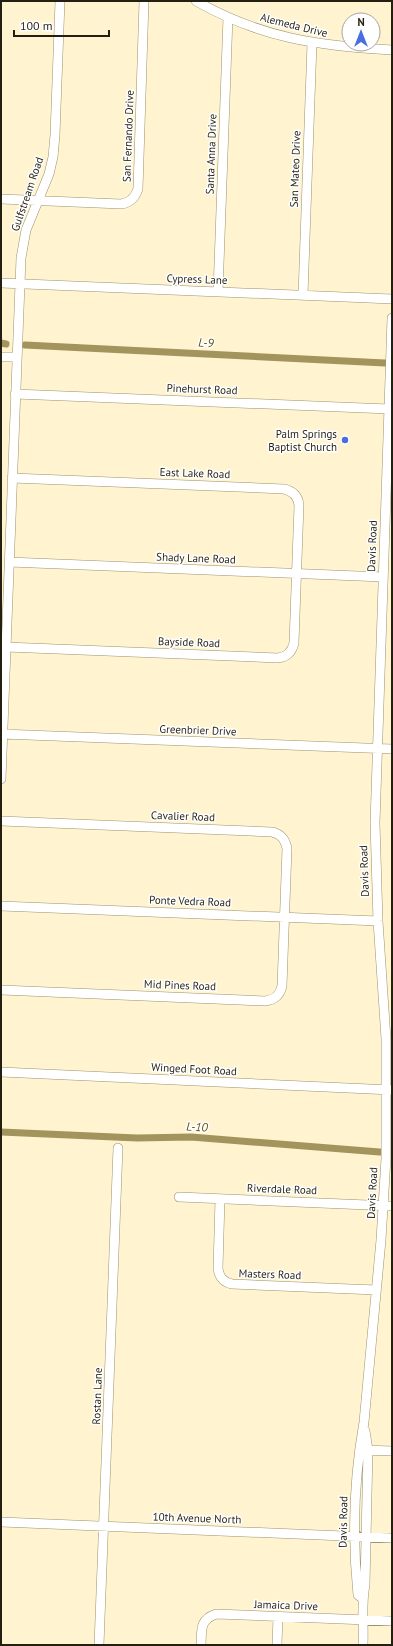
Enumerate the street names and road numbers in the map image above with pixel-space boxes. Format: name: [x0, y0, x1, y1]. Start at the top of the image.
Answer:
street label: Alemeda Drive: [259, 10, 329, 40]
street label: San Fernando Drive: [119, 89, 137, 182]
street label: Santa Anna Drive: [203, 113, 219, 195]
street label: San Mateo Drive: [287, 130, 303, 208]
street label: Gulfstream Road: [8, 155, 46, 233]
street label: Cypress Lane: [166, 271, 228, 287]
street label: Pinehurst Road: [166, 381, 238, 397]
street label: East Lake Road: [160, 465, 231, 481]
street label: Davis Road: [364, 520, 380, 572]
street label: Shady Lane Road: [156, 550, 236, 566]
street label: Bayside Road: [158, 634, 220, 650]
street label: Greenbrier Drive: [159, 722, 237, 738]
street label: Cavalier Road: [151, 808, 215, 824]
street label: Davis Road: [356, 845, 372, 897]
street label: Ponte Vedra Road: [149, 893, 231, 909]
street label: Mid Pines Road: [144, 977, 216, 993]
street label: Winged Foot Road: [151, 1060, 237, 1078]
street label: Davis Road: [364, 1167, 380, 1219]
street label: Riverdale Road: [247, 1181, 318, 1197]
street label: Masters Road: [238, 1266, 302, 1282]
street label: Rostan Lane: [89, 1367, 105, 1425]
street label: Davis Road: [336, 1496, 350, 1548]
street label: 10th Avenue North: [152, 1509, 242, 1527]
street label: Jamaica Drive: [253, 1597, 319, 1613]

